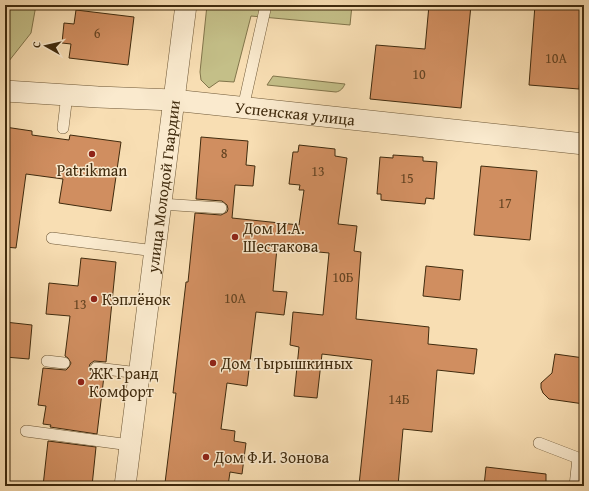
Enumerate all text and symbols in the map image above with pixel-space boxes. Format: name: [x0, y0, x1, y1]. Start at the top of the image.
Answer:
house number: 6: [94, 23, 101, 43]
north arrow: [26, 26, 66, 66]
text: С: [28, 40, 44, 49]
house number: 10А: [545, 48, 567, 68]
house number: 10: [412, 64, 426, 84]
street label: Успенская улица: [234, 95, 357, 131]
street label: улица Молодой Гвардии: [140, 98, 186, 275]
house number: 8: [221, 143, 228, 163]
marker: Patrikman: [87, 149, 97, 159]
place label: Patrikman: [57, 158, 127, 182]
house number: 13: [311, 161, 325, 181]
house number: 15: [400, 168, 414, 188]
house number: 17: [498, 193, 512, 213]
place label: Дом И.А. Шестакова: [242, 216, 319, 258]
marker: Дом И.А. Шестакова: [230, 232, 240, 242]
house number: 10Б: [332, 267, 354, 287]
place label: Кэплёнок: [102, 287, 171, 311]
house number: 10А: [224, 288, 246, 308]
house number: 13: [73, 294, 87, 314]
marker: Кэплёнок: [89, 294, 99, 304]
place label: Дом Тырышкиных: [220, 351, 354, 375]
marker: Дом Тырышкиных: [208, 358, 218, 368]
place label: ЖК Гранд Комфорт: [88, 361, 159, 403]
marker: ЖК Гранд Комфорт: [76, 377, 86, 387]
house number: 14Б: [388, 389, 410, 409]
place label: Дом Ф.И. Зонова: [213, 445, 330, 469]
marker: Дом Ф.И. Зонова: [201, 452, 211, 462]

